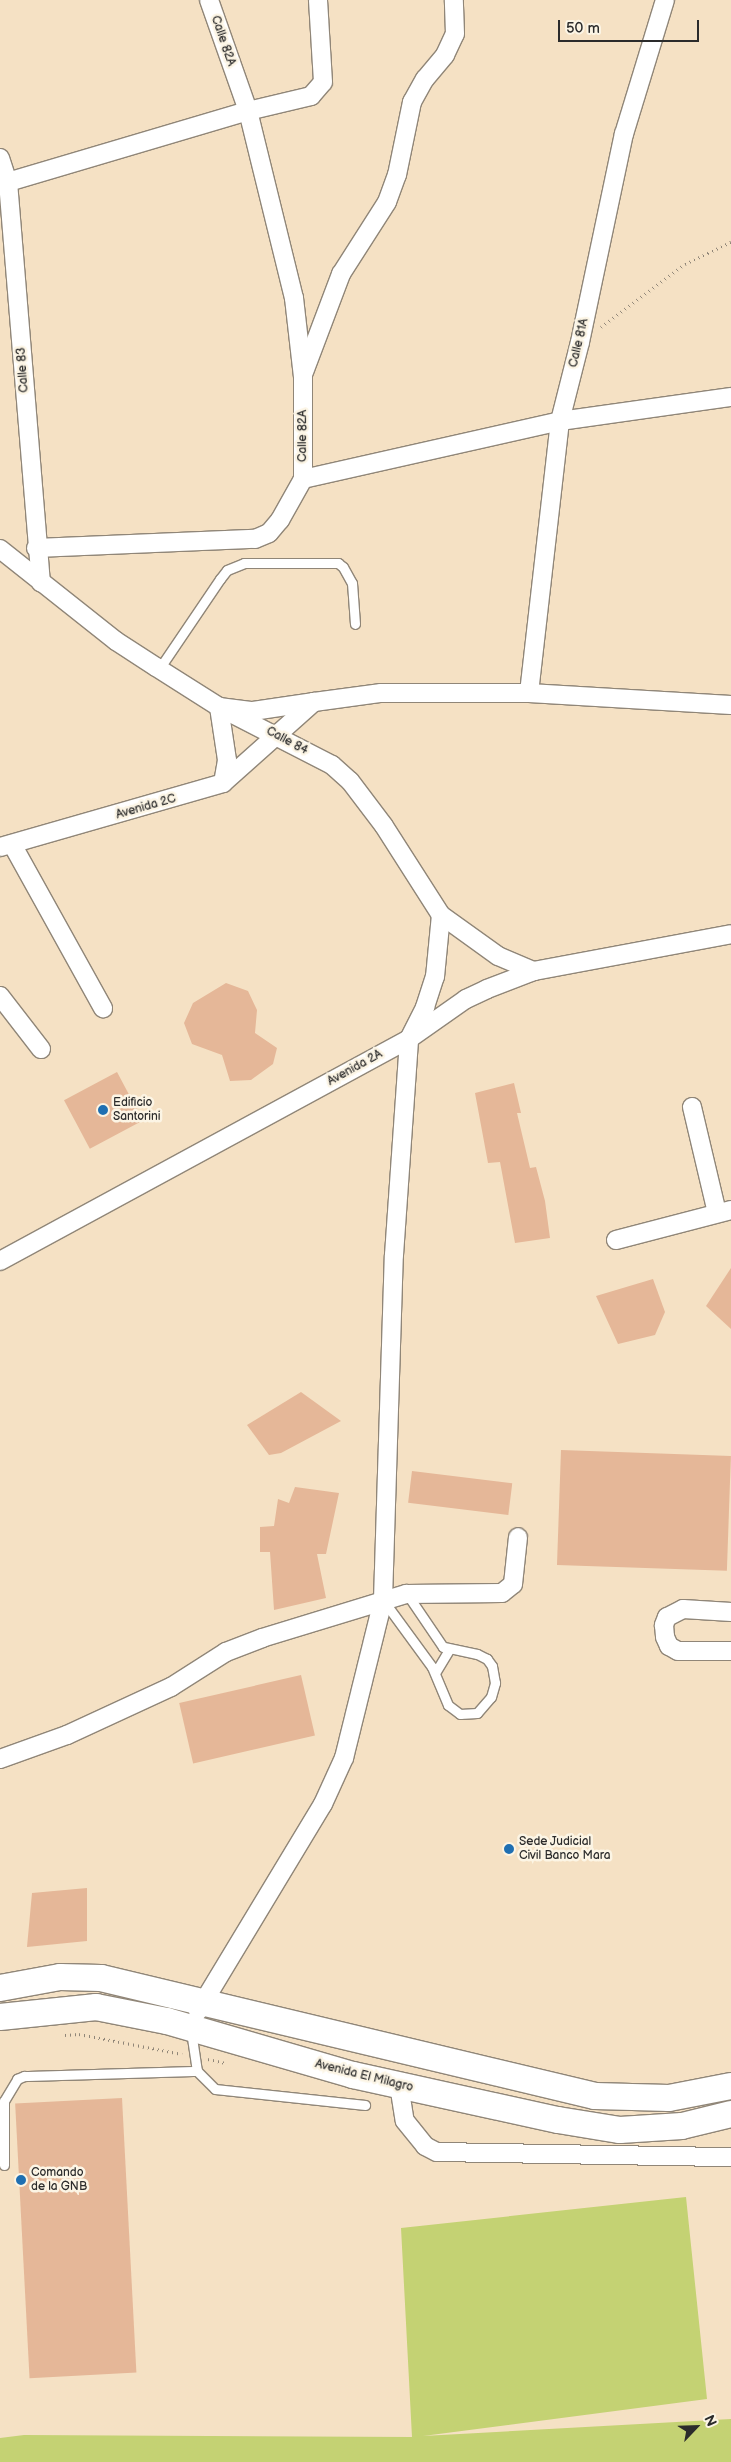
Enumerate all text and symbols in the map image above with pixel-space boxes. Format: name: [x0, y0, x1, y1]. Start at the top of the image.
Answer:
scale bar: [561, 10, 702, 42]
street label: Calle 82A: [208, 14, 238, 68]
text: 50 m: [566, 19, 600, 38]
street label: Calle 81A: [566, 317, 592, 369]
street label: Calle 83: [14, 347, 32, 393]
street label: Calle 82A: [296, 410, 310, 462]
street label: Calle 84: [264, 724, 310, 758]
street label: Avenida 2C: [114, 792, 178, 822]
street label: Avenida 2A: [325, 1047, 385, 1089]
place label: Edificio Santorini: [113, 1096, 161, 1124]
marker: Edificio Santorini: [97, 1104, 109, 1116]
place label: Sede Judicial Civil Banco Mara: [519, 1835, 611, 1863]
marker: Sede Judicial Civil Banco Mara: [503, 1843, 515, 1855]
street label: Avenida El Milagro: [314, 2057, 414, 2095]
place label: Comando de la GNB: [31, 2166, 87, 2194]
marker: Comando de la GNB: [15, 2174, 27, 2186]
north arrow: [671, 2402, 721, 2452]
text: N: [700, 2412, 720, 2429]

